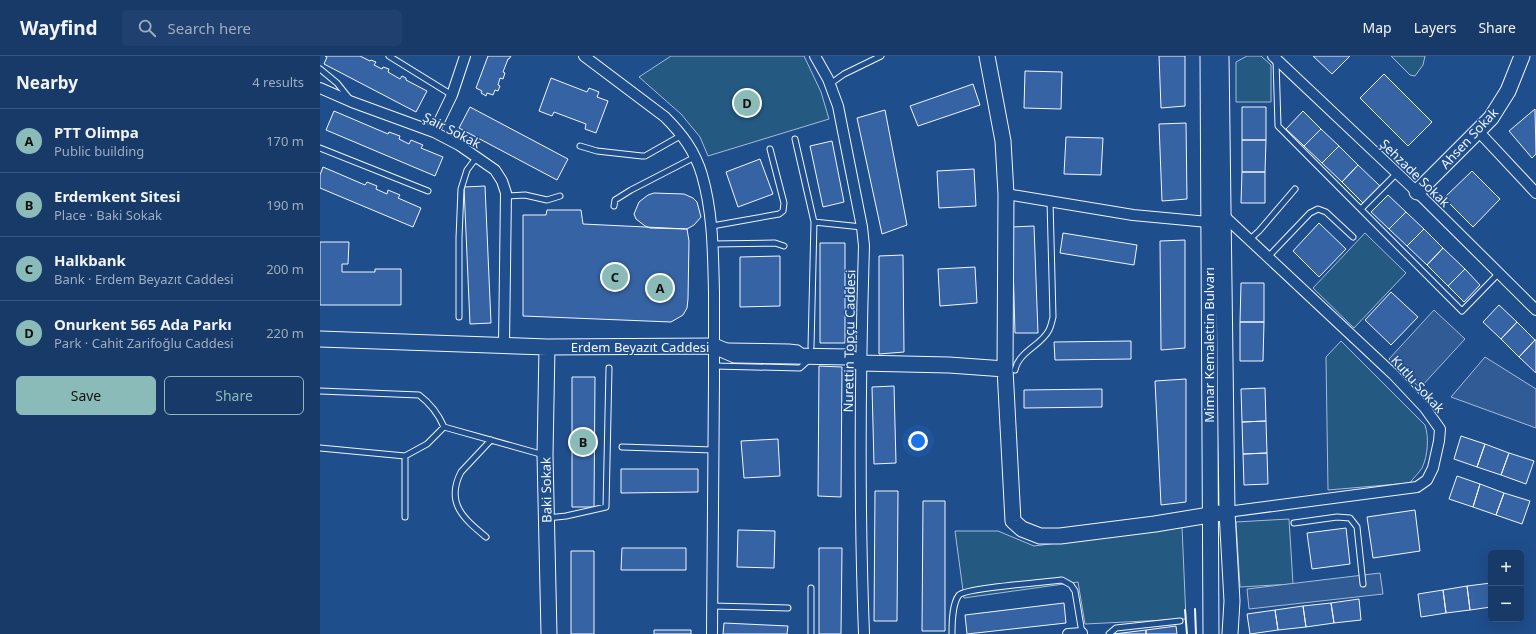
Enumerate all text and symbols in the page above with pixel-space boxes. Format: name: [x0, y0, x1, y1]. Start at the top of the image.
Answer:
search box: [122, 10, 402, 46]
text: Wayfind: [20, 15, 98, 41]
icon: search: [136, 17, 158, 39]
text: Search here: [168, 18, 251, 38]
text: Map: [1363, 18, 1392, 37]
text: Layers: [1414, 18, 1456, 37]
text: Share: [1478, 18, 1516, 37]
text: Nearby: [16, 71, 78, 94]
text: 4 results: [252, 73, 304, 91]
pin: D: [734, 88, 760, 118]
street label: Ahsen Sokak: [1436, 103, 1502, 172]
street label: Şair Sokak: [420, 108, 484, 152]
text: PTT Olimpa: [54, 122, 139, 142]
text: A: [25, 132, 34, 150]
text: 170 m: [266, 132, 304, 150]
street label: Şehzade Sokak: [1376, 135, 1454, 211]
text: Public building: [54, 142, 144, 160]
text: Erdemkent Sitesi: [54, 186, 181, 206]
text: B: [25, 196, 33, 214]
text: 190 m: [266, 196, 304, 214]
text: Place · Baki Sokak: [54, 206, 162, 224]
text: Halkbank: [54, 250, 126, 270]
text: C: [25, 260, 33, 278]
text: 200 m: [266, 260, 304, 278]
pin: C: [602, 262, 628, 292]
street label: Mimar Kemalettin Bulvarı: [1200, 267, 1218, 423]
street label: Nurettin Topçu Caddesi: [839, 269, 859, 413]
text: Bank · Erdem Beyazıt Caddesi: [54, 270, 234, 288]
pin: A: [647, 273, 673, 303]
text: Onurkent 565 Ada Parkı: [54, 314, 232, 334]
text: D: [24, 324, 34, 342]
text: 220 m: [266, 324, 304, 342]
text: Park · Cahit Zarifoğlu Caddesi: [54, 334, 234, 352]
street label: Erdem Beyazıt Caddesi: [571, 338, 709, 356]
street label: Kutlu Sokak: [1387, 351, 1449, 417]
button: Save: [16, 376, 156, 415]
button: Share: [164, 376, 304, 415]
pin: B: [570, 427, 596, 457]
your location: [908, 431, 928, 451]
street label: Baki Sokak: [536, 457, 556, 523]
map controls: [1488, 550, 1524, 622]
button: +: [1488, 550, 1524, 586]
button: −: [1488, 586, 1524, 622]

